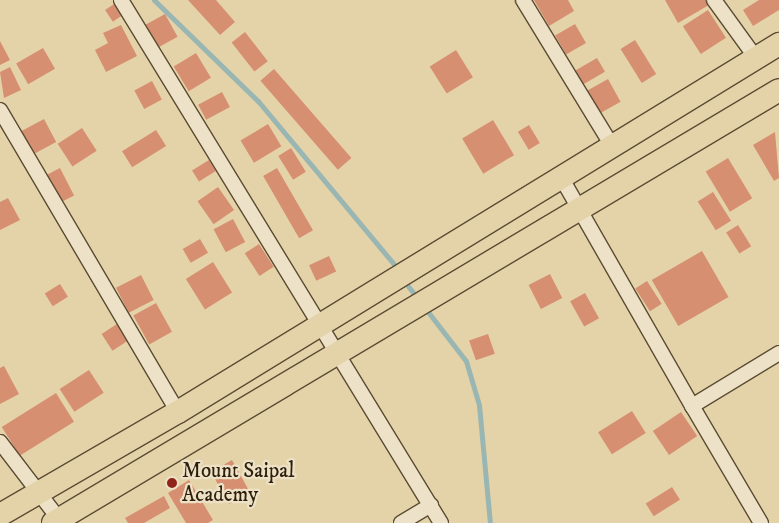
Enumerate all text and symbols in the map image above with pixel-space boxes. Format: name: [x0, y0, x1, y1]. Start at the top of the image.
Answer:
place label: Mount Saipal Academy: [182, 458, 294, 508]
marker: Mount Saipal Academy: [166, 477, 178, 489]

